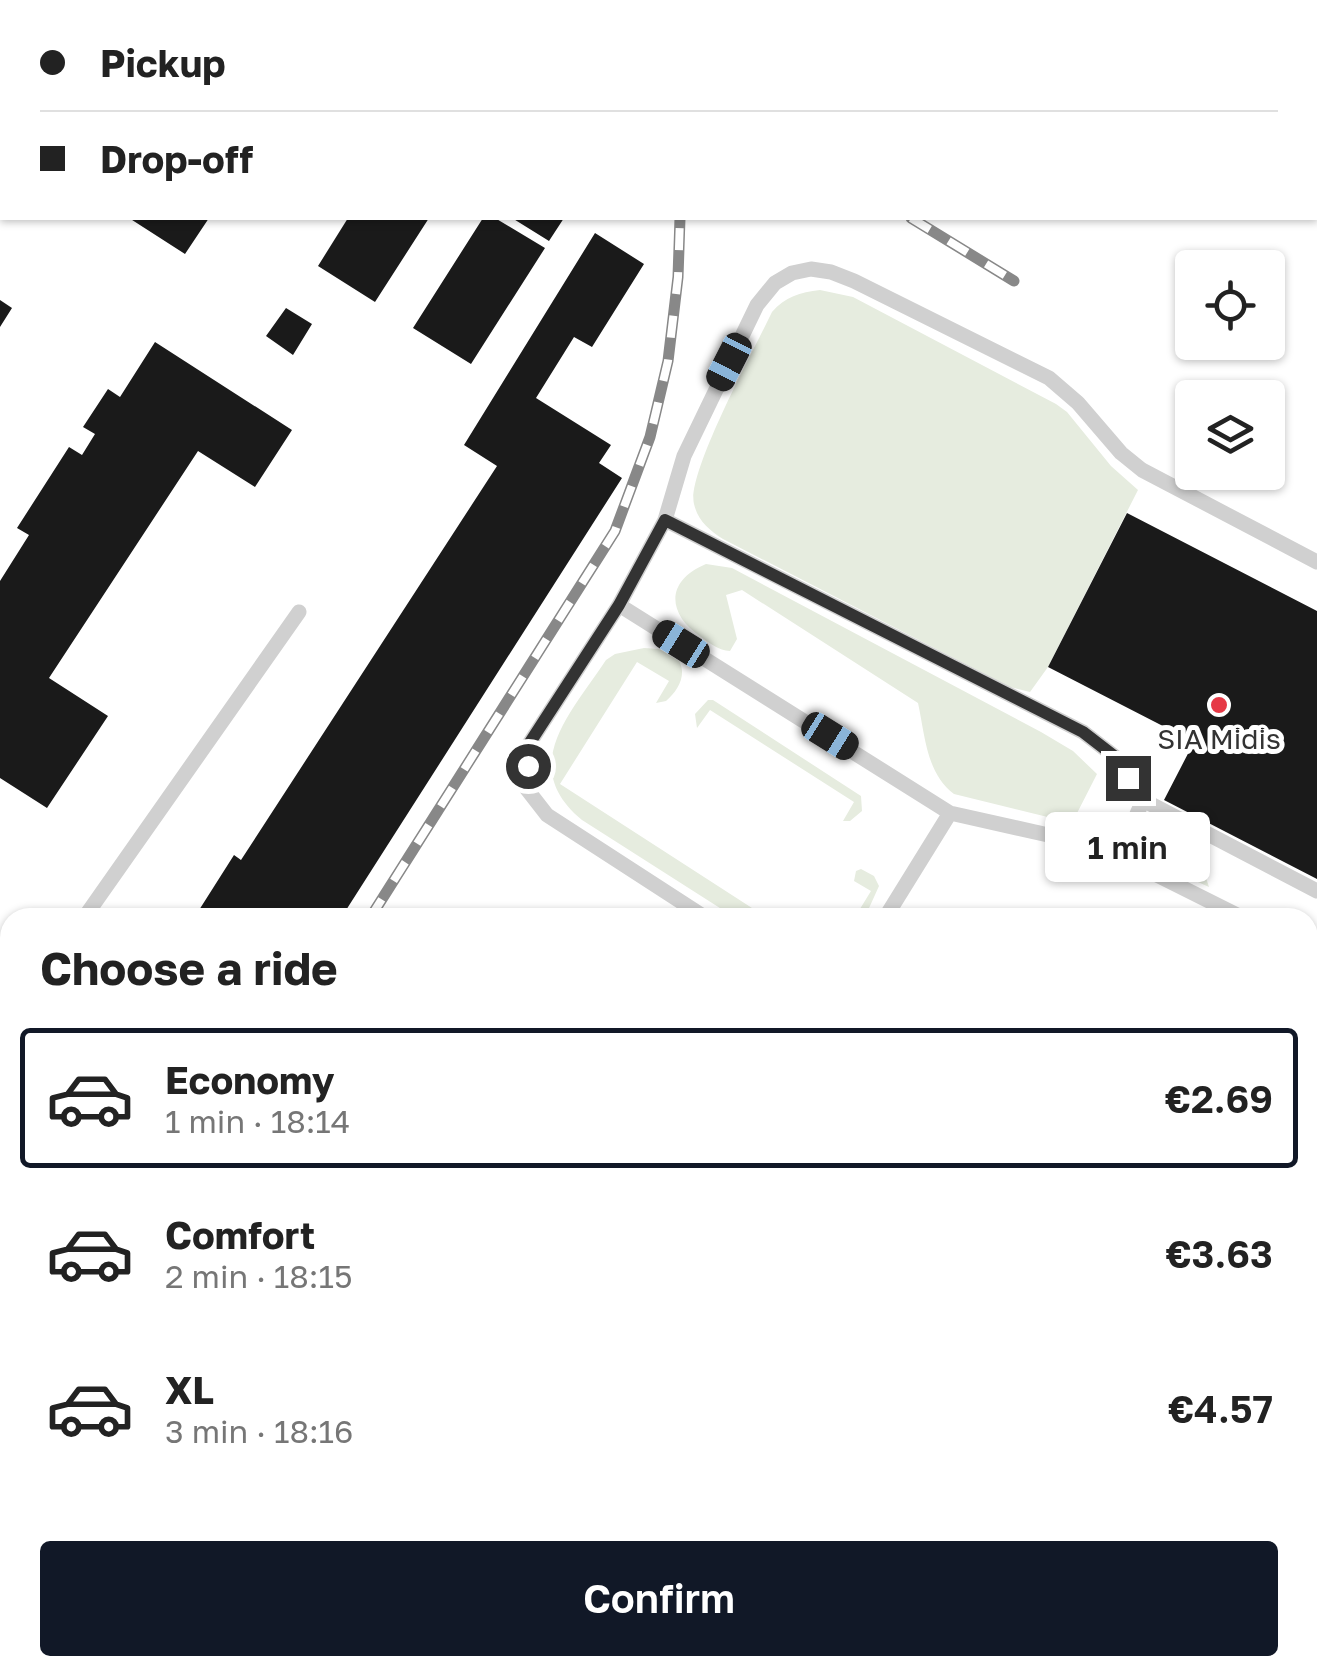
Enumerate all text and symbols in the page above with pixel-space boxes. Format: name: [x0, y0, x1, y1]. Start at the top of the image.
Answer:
text: Pickup: [100, 40, 226, 85]
text: Drop-off: [100, 136, 253, 181]
map controls: [1175, 250, 1285, 490]
button: locate: [1175, 250, 1285, 360]
car: [702, 328, 756, 396]
button: layers: [1175, 380, 1285, 490]
car: [648, 615, 714, 673]
marker: SIA Midis: [1208, 694, 1230, 716]
car: [797, 707, 863, 765]
place label: SIA Midis: [1157, 722, 1281, 755]
route start: [506, 744, 551, 789]
route end: [1106, 756, 1151, 801]
callout: 1 min: [1046, 813, 1210, 883]
text: 1 min: [1087, 828, 1168, 866]
text: Choose a ride: [40, 941, 338, 995]
icon: car: [45, 1053, 135, 1143]
text: Economy: [165, 1057, 334, 1102]
text: €2.69: [1165, 1076, 1273, 1121]
text: 1 min · 18:14: [165, 1102, 350, 1140]
icon: car: [45, 1208, 135, 1298]
text: Comfort: [165, 1212, 315, 1257]
text: €3.63: [1165, 1231, 1273, 1276]
text: 2 min · 18:15: [165, 1257, 352, 1295]
icon: car: [45, 1363, 135, 1453]
text: XL: [165, 1367, 214, 1412]
text: €4.57: [1168, 1386, 1273, 1431]
text: 3 min · 18:16: [165, 1412, 353, 1450]
button: Confirm: [40, 1541, 1278, 1656]

